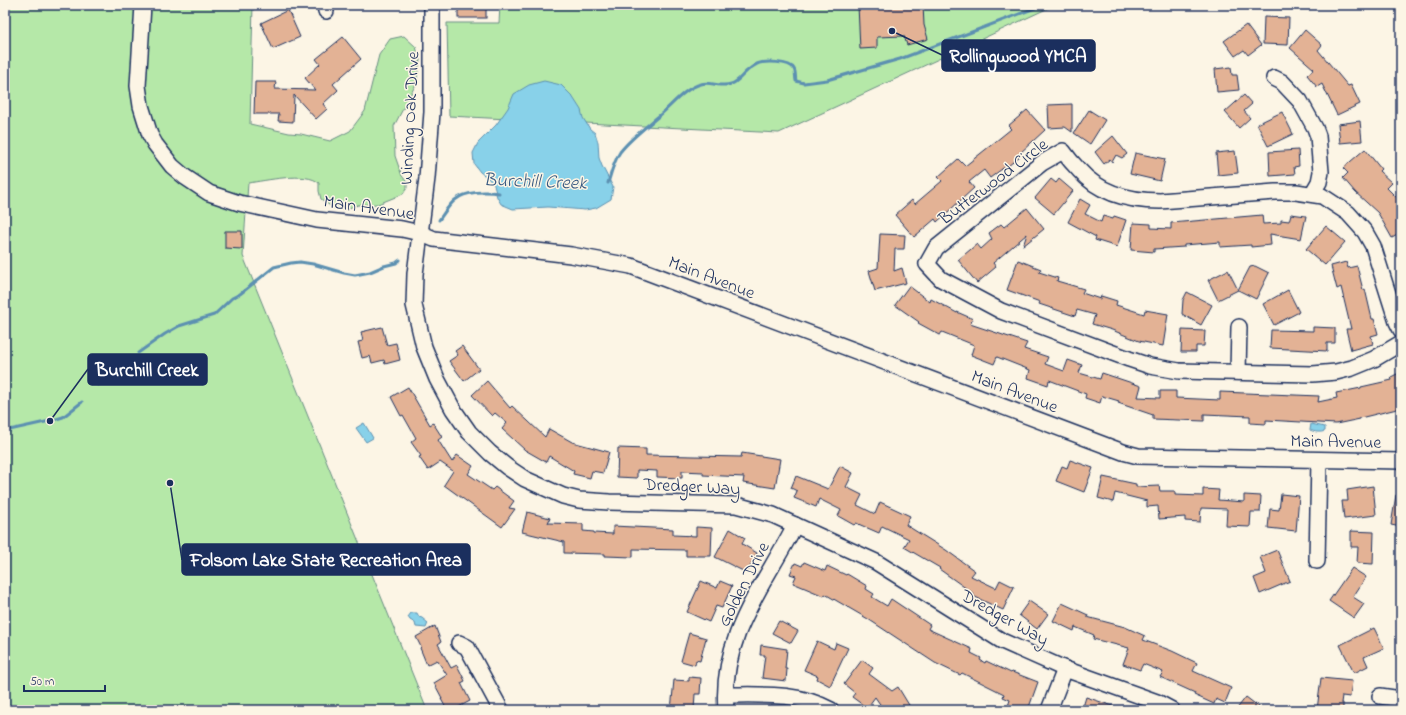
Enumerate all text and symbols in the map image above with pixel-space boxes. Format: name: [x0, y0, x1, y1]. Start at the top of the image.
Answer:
callout: Rollingwood YMCA: [942, 40, 1095, 71]
text: Rollingwood YMCA: [949, 44, 1087, 73]
street label: Winding Oak Drive: [395, 50, 429, 185]
street label: Butterwood Circle: [933, 132, 1055, 233]
water label: Burchill Creek: [483, 167, 588, 198]
street label: Main Avenue: [322, 190, 417, 228]
street label: Main Avenue: [664, 250, 759, 308]
callout: Burchill Creek: [88, 354, 207, 385]
text: Burchill Creek: [94, 358, 199, 385]
street label: Main Avenue: [967, 364, 1062, 422]
street label: Main Avenue: [1290, 429, 1383, 457]
street label: Dredger Way: [642, 472, 741, 505]
street label: Golden Drive: [712, 537, 778, 632]
callout: Folsom Lake State Recreation Area: [182, 544, 470, 575]
text: Folsom Lake State Recreation Area: [189, 548, 462, 575]
street label: Dredger Way: [954, 583, 1053, 654]
scale bar: [24, 667, 105, 693]
text: 50 m: [30, 673, 54, 691]

